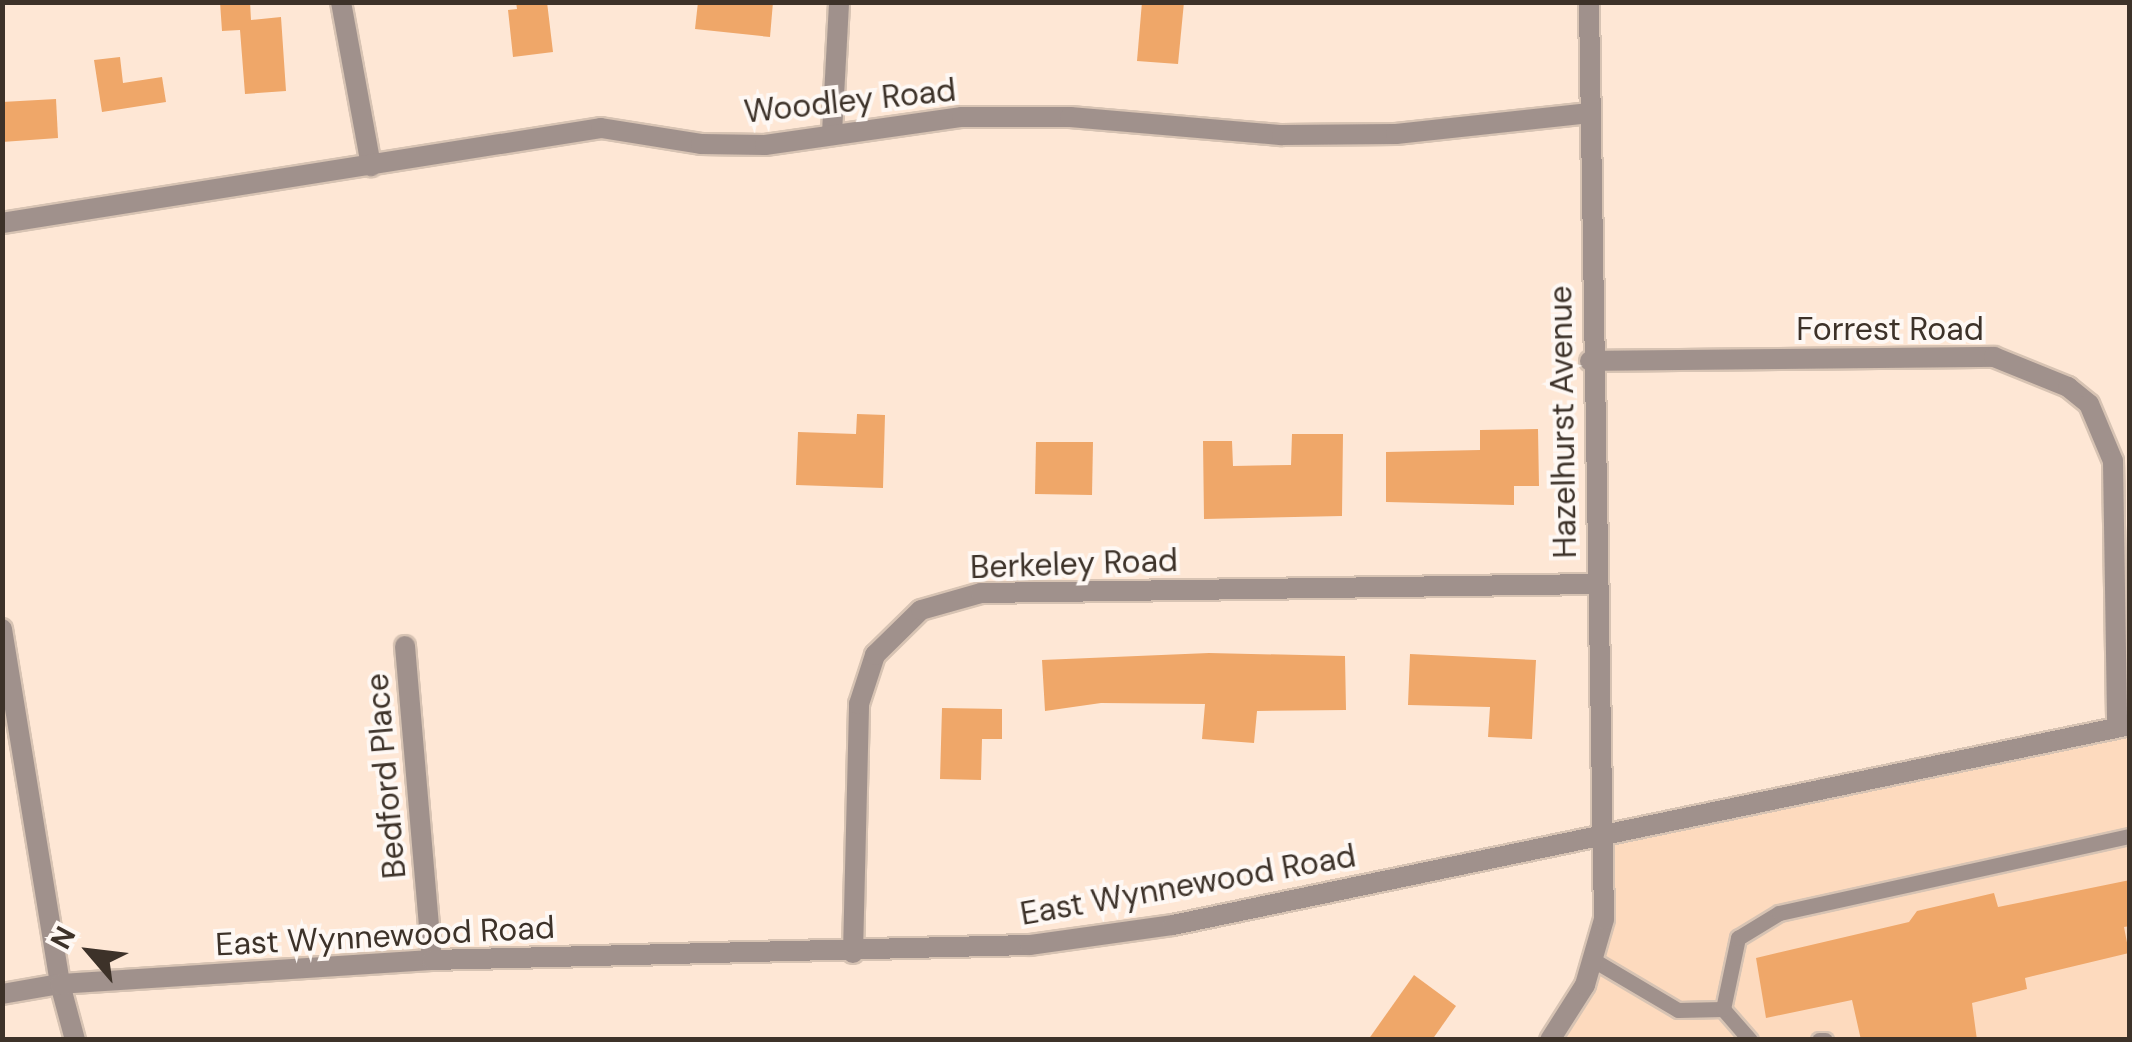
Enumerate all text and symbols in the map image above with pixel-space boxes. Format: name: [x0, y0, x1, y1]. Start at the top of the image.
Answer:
street label: Woodley Road: [742, 71, 958, 131]
street label: Hazelhurst Avenue: [1541, 285, 1585, 559]
street label: Forrest Road: [1796, 310, 1984, 348]
street label: Berkeley Road: [969, 541, 1179, 587]
street label: Bedford Place: [358, 672, 414, 880]
street label: East Wynnewood Road: [1017, 837, 1359, 933]
north arrow: [40, 902, 140, 1002]
street label: East Wynnewood Road: [214, 908, 556, 964]
text: N: [42, 920, 84, 955]

